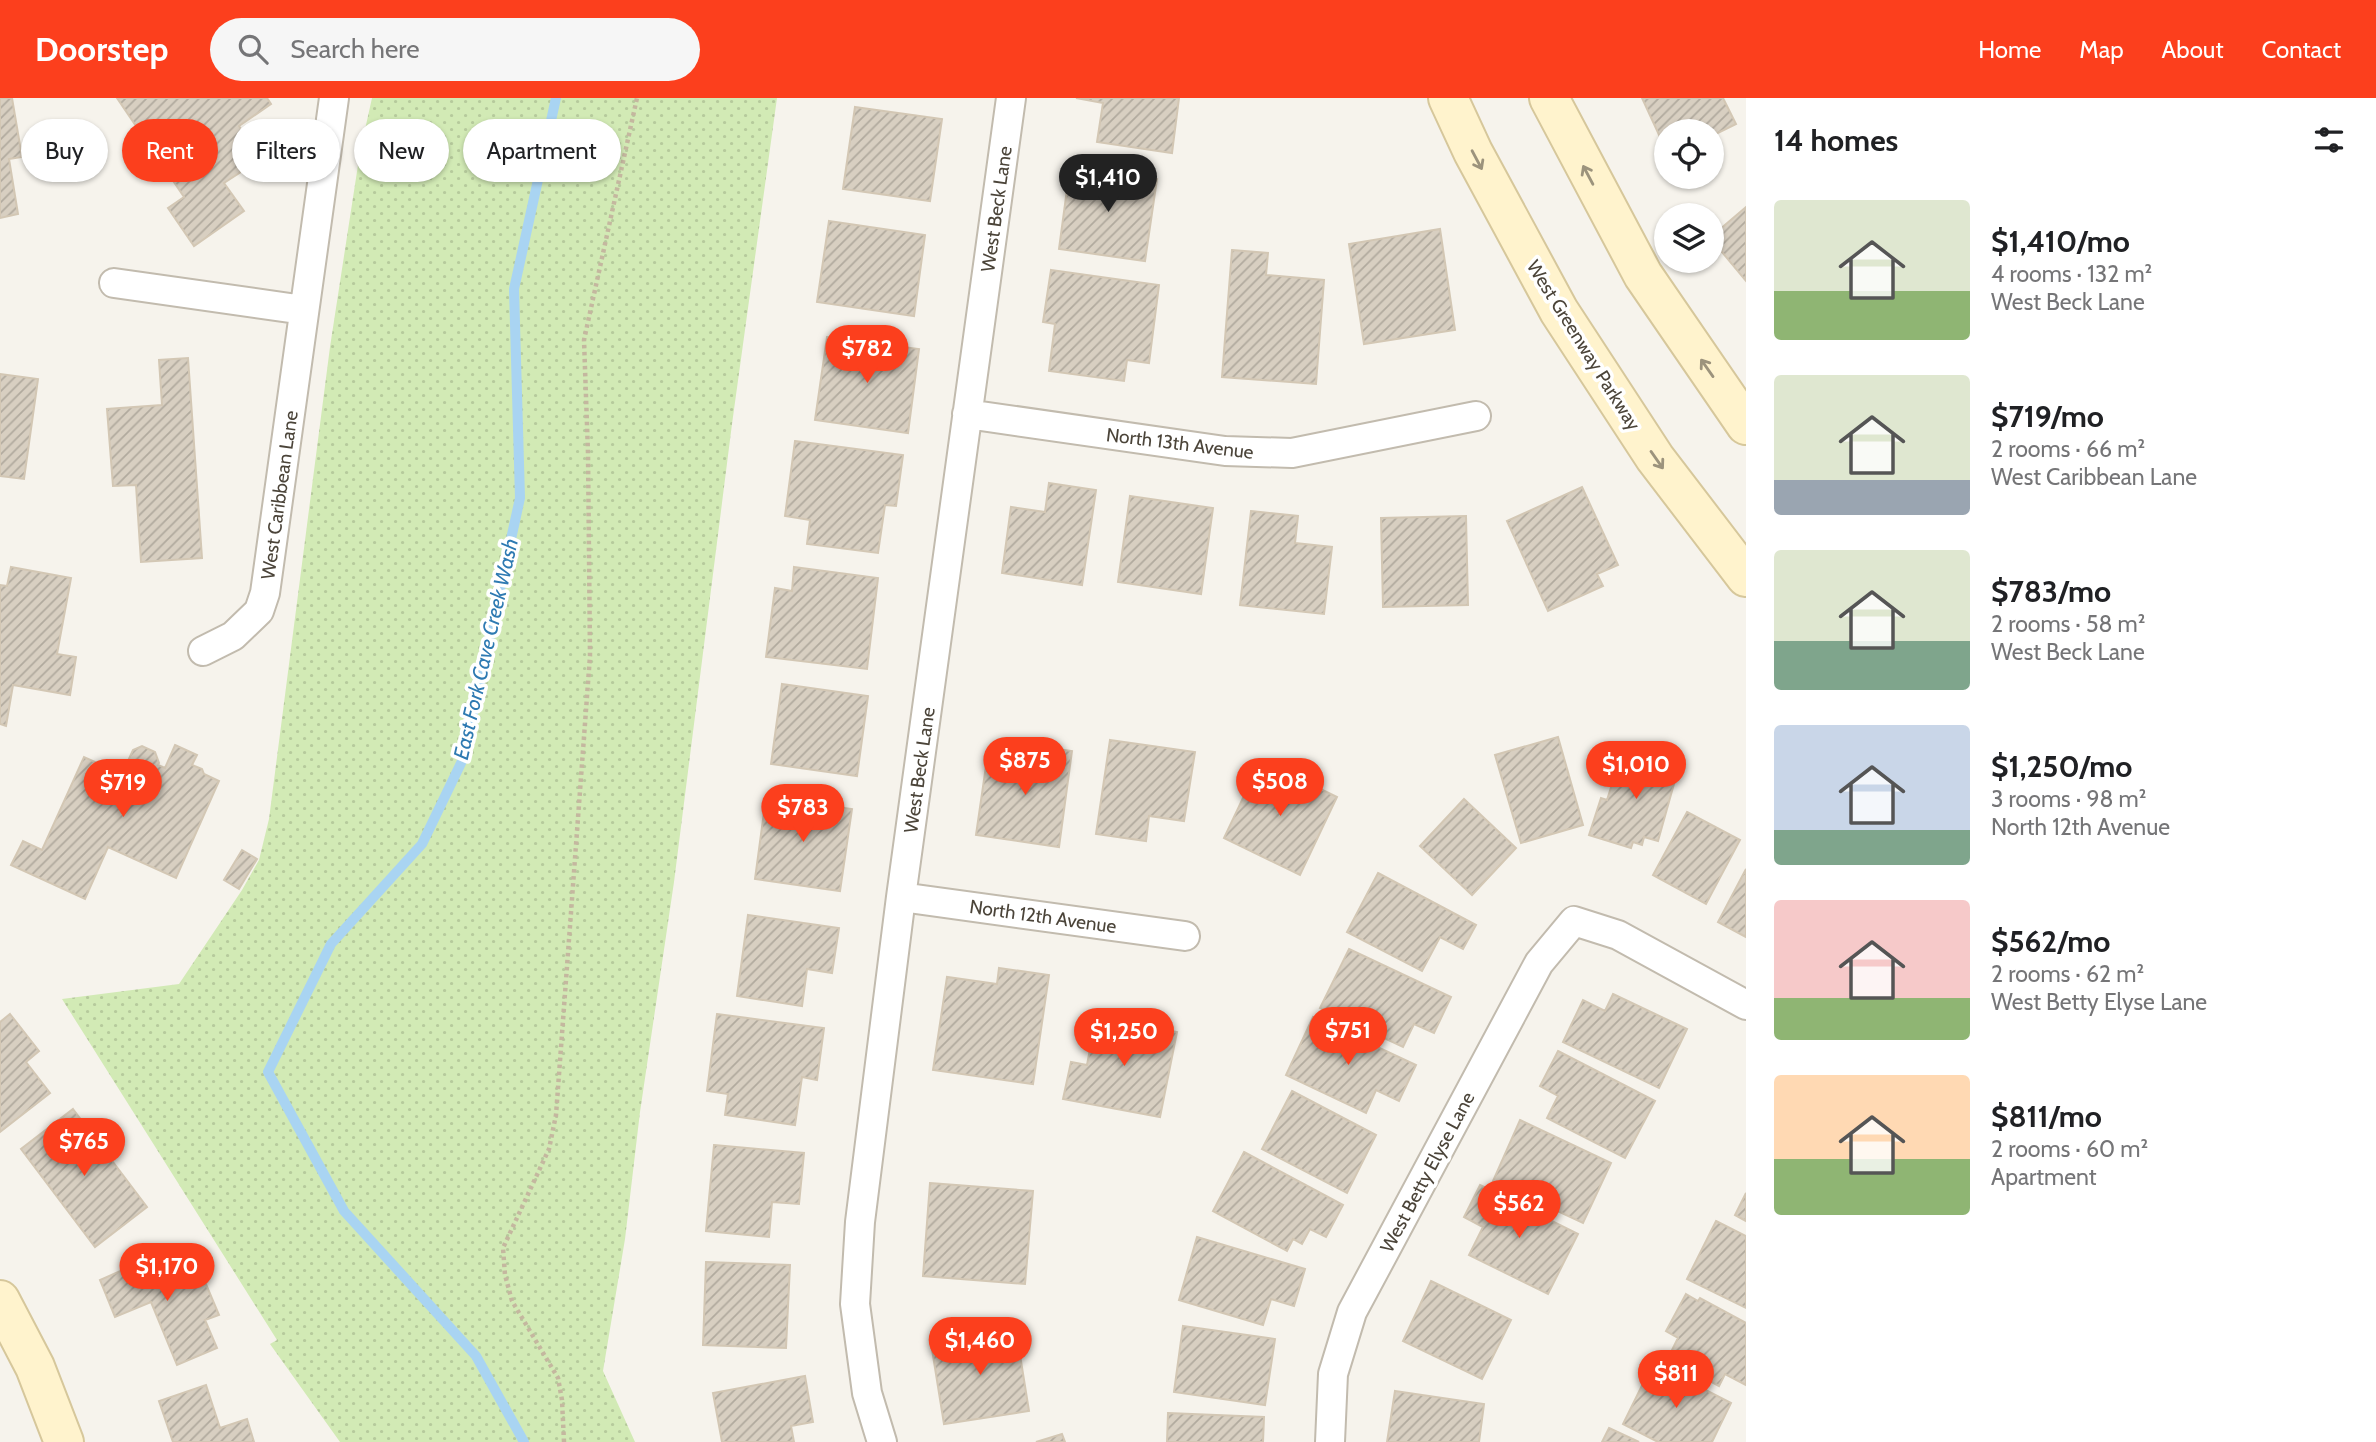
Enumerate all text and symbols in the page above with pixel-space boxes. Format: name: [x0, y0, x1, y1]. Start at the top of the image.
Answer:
search box: [210, 18, 700, 81]
text: Doorstep: [35, 29, 168, 69]
icon: search: [234, 30, 272, 68]
text: Search here: [290, 33, 419, 65]
text: Home: [1978, 35, 2041, 64]
text: Map: [2079, 35, 2124, 64]
text: About: [2162, 35, 2224, 64]
text: Contact: [2262, 35, 2341, 64]
chip: Buy: [21, 119, 108, 182]
chip: Rent: [122, 119, 218, 182]
chip: Filters: [232, 119, 340, 182]
chip: New: [354, 119, 449, 182]
chip: Apartment: [463, 119, 621, 182]
map controls: [1654, 119, 1724, 273]
button: locate: [1654, 119, 1724, 189]
icon: filters: [2310, 121, 2348, 159]
text: 14 homes: [1774, 122, 1898, 159]
street label: West Beck Lane: [976, 144, 1017, 274]
one-way arrow: [1471, 149, 1484, 170]
pin: $1,410: [1051, 155, 1165, 214]
text: $1,410: [1075, 163, 1141, 191]
one-way arrow: [1581, 165, 1594, 186]
button: layers: [1654, 203, 1724, 273]
text: $1,410/mo: [1991, 223, 2130, 260]
icon: home: [1830, 228, 1914, 312]
street label: West Greenway Parkway: [1522, 256, 1646, 435]
text: 4 rooms · 132 m²: [1991, 260, 2152, 288]
text: West Beck Lane: [1991, 288, 2145, 316]
pin: $782: [826, 326, 908, 385]
text: $782: [841, 334, 893, 362]
one-way arrow: [1700, 359, 1714, 379]
text: $719/mo: [1991, 398, 2104, 435]
icon: home: [1830, 403, 1914, 487]
street label: West Caribbean Lane: [256, 409, 303, 581]
street label: North 13th Avenue: [1105, 423, 1255, 464]
text: 2 rooms · 66 m²: [1991, 435, 2145, 463]
one-way arrow: [1649, 450, 1664, 469]
text: West Caribbean Lane: [1991, 463, 2197, 491]
water label: East Fork Cave Creek Wash: [448, 536, 523, 762]
text: $783/mo: [1991, 573, 2111, 610]
icon: home: [1830, 578, 1914, 662]
text: 2 rooms · 58 m²: [1991, 610, 2145, 638]
text: West Beck Lane: [1991, 638, 2145, 666]
street label: West Beck Lane: [899, 705, 940, 835]
pin: $875: [984, 738, 1066, 797]
pin: $1,010: [1579, 742, 1693, 801]
text: $875: [999, 746, 1051, 774]
text: $1,250/mo: [1991, 748, 2132, 785]
text: $1,010: [1602, 750, 1670, 778]
icon: home: [1830, 753, 1914, 837]
pin: $508: [1239, 758, 1321, 818]
pin: $719: [82, 760, 164, 819]
text: $508: [1252, 767, 1308, 795]
text: $719: [100, 768, 146, 796]
pin: $783: [762, 784, 844, 844]
text: 3 rooms · 98 m²: [1991, 785, 2146, 813]
text: $783: [777, 793, 829, 821]
text: North 12th Avenue: [1991, 813, 2170, 841]
street label: North 12th Avenue: [968, 895, 1118, 938]
text: $562/mo: [1991, 923, 2110, 960]
icon: home: [1830, 928, 1914, 1012]
text: 2 rooms · 62 m²: [1991, 960, 2144, 988]
text: West Betty Elyse Lane: [1991, 988, 2207, 1016]
pin: $751: [1307, 1007, 1389, 1067]
pin: $1,250: [1067, 1009, 1181, 1068]
text: $751: [1325, 1016, 1371, 1044]
text: $1,250: [1090, 1017, 1158, 1045]
street label: West Betty Elyse Lane: [1375, 1088, 1480, 1256]
text: $811/mo: [1991, 1098, 2102, 1135]
icon: home: [1830, 1103, 1914, 1187]
pin: $765: [43, 1118, 125, 1178]
text: $765: [59, 1127, 109, 1155]
text: 2 rooms · 60 m²: [1991, 1135, 2148, 1163]
text: Apartment: [1991, 1163, 2096, 1191]
pin: $562: [1478, 1180, 1560, 1240]
text: $562: [1494, 1189, 1544, 1217]
pin: $1,170: [110, 1244, 224, 1303]
text: $1,170: [136, 1252, 199, 1280]
pin: $1,460: [923, 1318, 1037, 1377]
text: $1,460: [945, 1326, 1015, 1354]
pin: $811: [1635, 1350, 1717, 1410]
text: $811: [1654, 1359, 1698, 1387]

